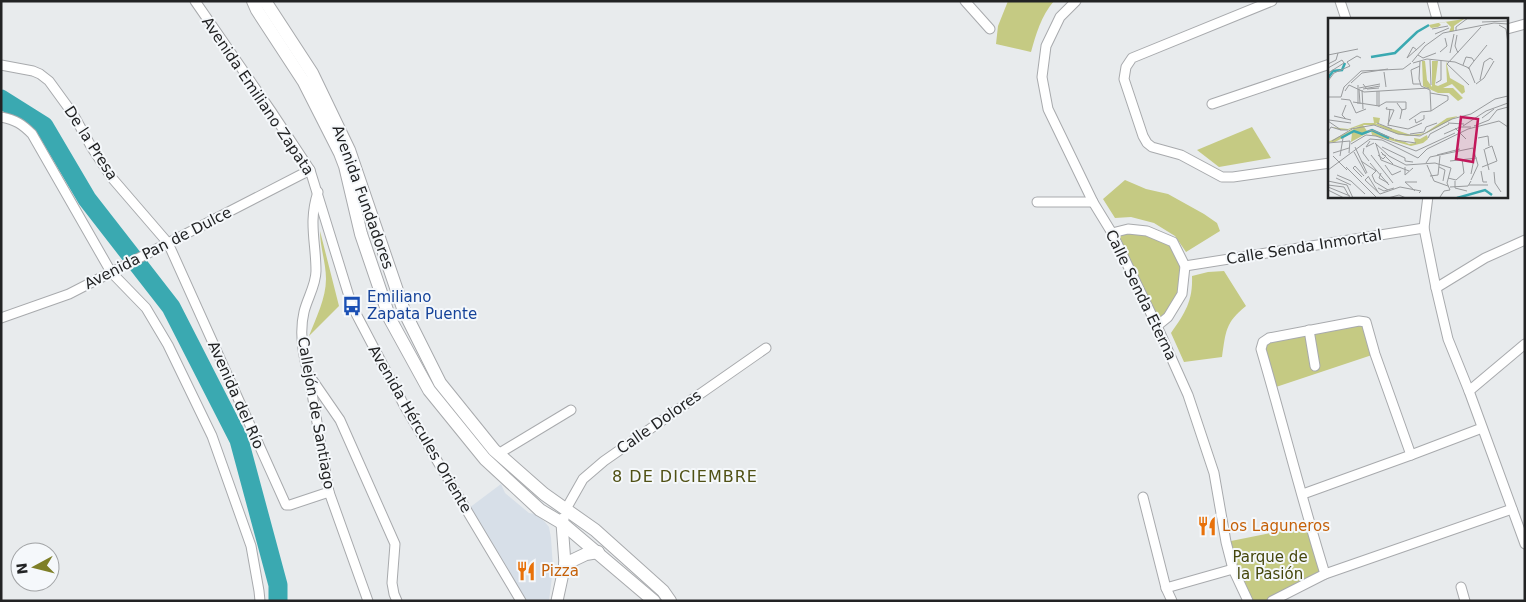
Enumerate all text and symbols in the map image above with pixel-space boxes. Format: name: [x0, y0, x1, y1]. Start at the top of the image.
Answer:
street label: Avenida Emiliano Zapata: [198, 13, 318, 179]
inset map: [1328, 18, 1508, 198]
street label: De la Presa: [60, 103, 122, 183]
street label: Avenida Fundadores: [329, 123, 397, 272]
street label: Avenida Pan de Dulce: [81, 203, 235, 293]
street label: Calle Senda Inmortal: [1225, 226, 1383, 268]
street label: Calle Senda Eterna: [1102, 227, 1180, 363]
place label: Emiliano Zapata Puente: [367, 288, 477, 323]
bus stop icon: Emiliano Zapata Puente: [341, 295, 363, 317]
street label: Callejón de Santiago: [294, 335, 338, 491]
street label: Avenida del Río: [204, 338, 268, 452]
street label: Avenida Hércules Oriente: [365, 342, 475, 516]
street label: Calle Dolores: [613, 386, 705, 458]
district label: 8 DE DICIEMBRE: [612, 467, 758, 486]
restaurant icon: Los Laguneros: [1196, 515, 1218, 537]
place label: Los Laguneros: [1222, 517, 1330, 535]
north arrow: [10, 542, 60, 592]
park label: Parque de la Pasión: [1232, 548, 1308, 583]
restaurant icon: Pizza: [515, 560, 537, 582]
text: N: [13, 562, 31, 575]
place label: Pizza: [541, 562, 579, 580]

